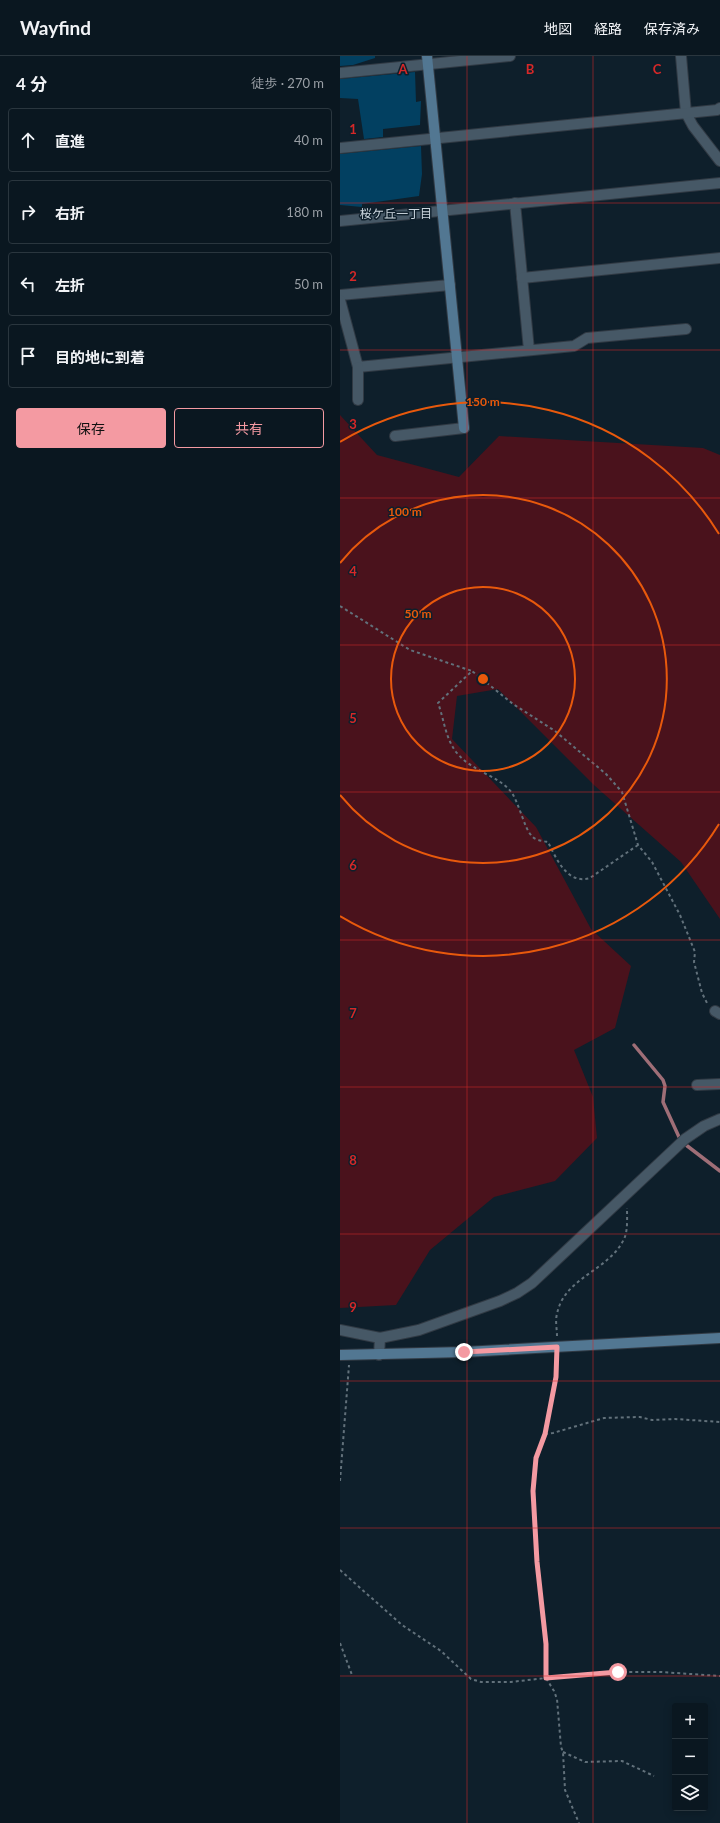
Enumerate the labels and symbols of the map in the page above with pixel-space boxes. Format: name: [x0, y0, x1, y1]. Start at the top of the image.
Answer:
text: A: [397, 61, 408, 77]
text: B: [526, 61, 535, 77]
text: C: [653, 61, 662, 77]
text: 1: [349, 121, 357, 137]
district label: 桜ケ丘一丁目: [360, 206, 432, 221]
text: 2: [349, 268, 357, 284]
text: 150 m: [466, 394, 500, 409]
text: 3: [349, 416, 357, 432]
text: 100 m: [388, 504, 422, 519]
text: 4: [349, 563, 357, 579]
text: 50 m: [405, 606, 431, 621]
centre of rings: [476, 672, 490, 686]
text: 5: [349, 710, 357, 726]
text: 6: [349, 857, 357, 873]
text: 7: [349, 1005, 357, 1021]
text: 8: [349, 1152, 357, 1168]
text: 9: [349, 1299, 357, 1315]
route end: [455, 1343, 473, 1361]
route start: [609, 1663, 627, 1681]

